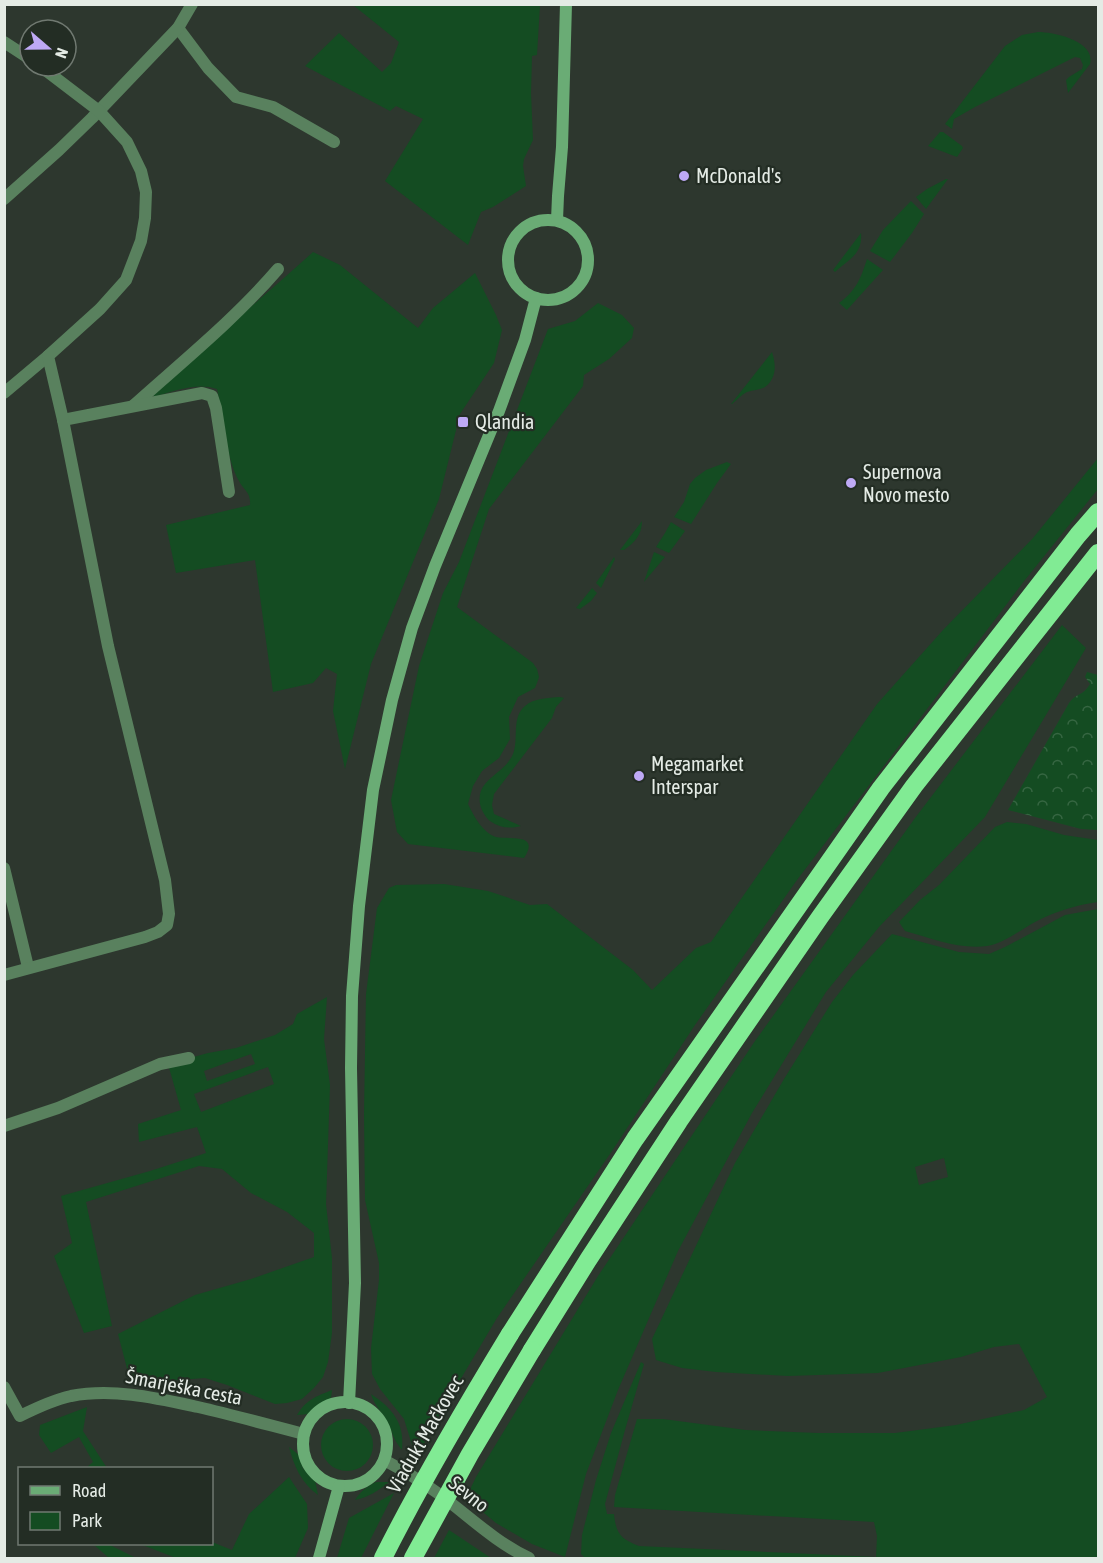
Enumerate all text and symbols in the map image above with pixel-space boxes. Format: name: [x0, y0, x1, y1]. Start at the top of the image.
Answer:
north arrow: [18, 18, 78, 78]
text: N: [52, 46, 72, 61]
place label: McDonald's: [696, 164, 781, 187]
marker: McDonald's: [677, 169, 691, 183]
place label: Qlandia: [475, 410, 534, 433]
marker: Qlandia: [456, 415, 470, 429]
place label: Supernova Novo mesto: [863, 460, 950, 506]
marker: Supernova Novo mesto: [844, 476, 858, 490]
place label: Megamarket Interspar: [651, 752, 744, 798]
marker: Megamarket Interspar: [632, 769, 646, 783]
street label: Šmarješka cesta: [124, 1364, 244, 1409]
street label: Viadukt Mačkovec: [382, 1370, 468, 1497]
legend: [18, 1467, 213, 1545]
street label: Sevno: [445, 1471, 494, 1517]
text: Road: [72, 1480, 106, 1501]
text: Park: [72, 1510, 102, 1531]

